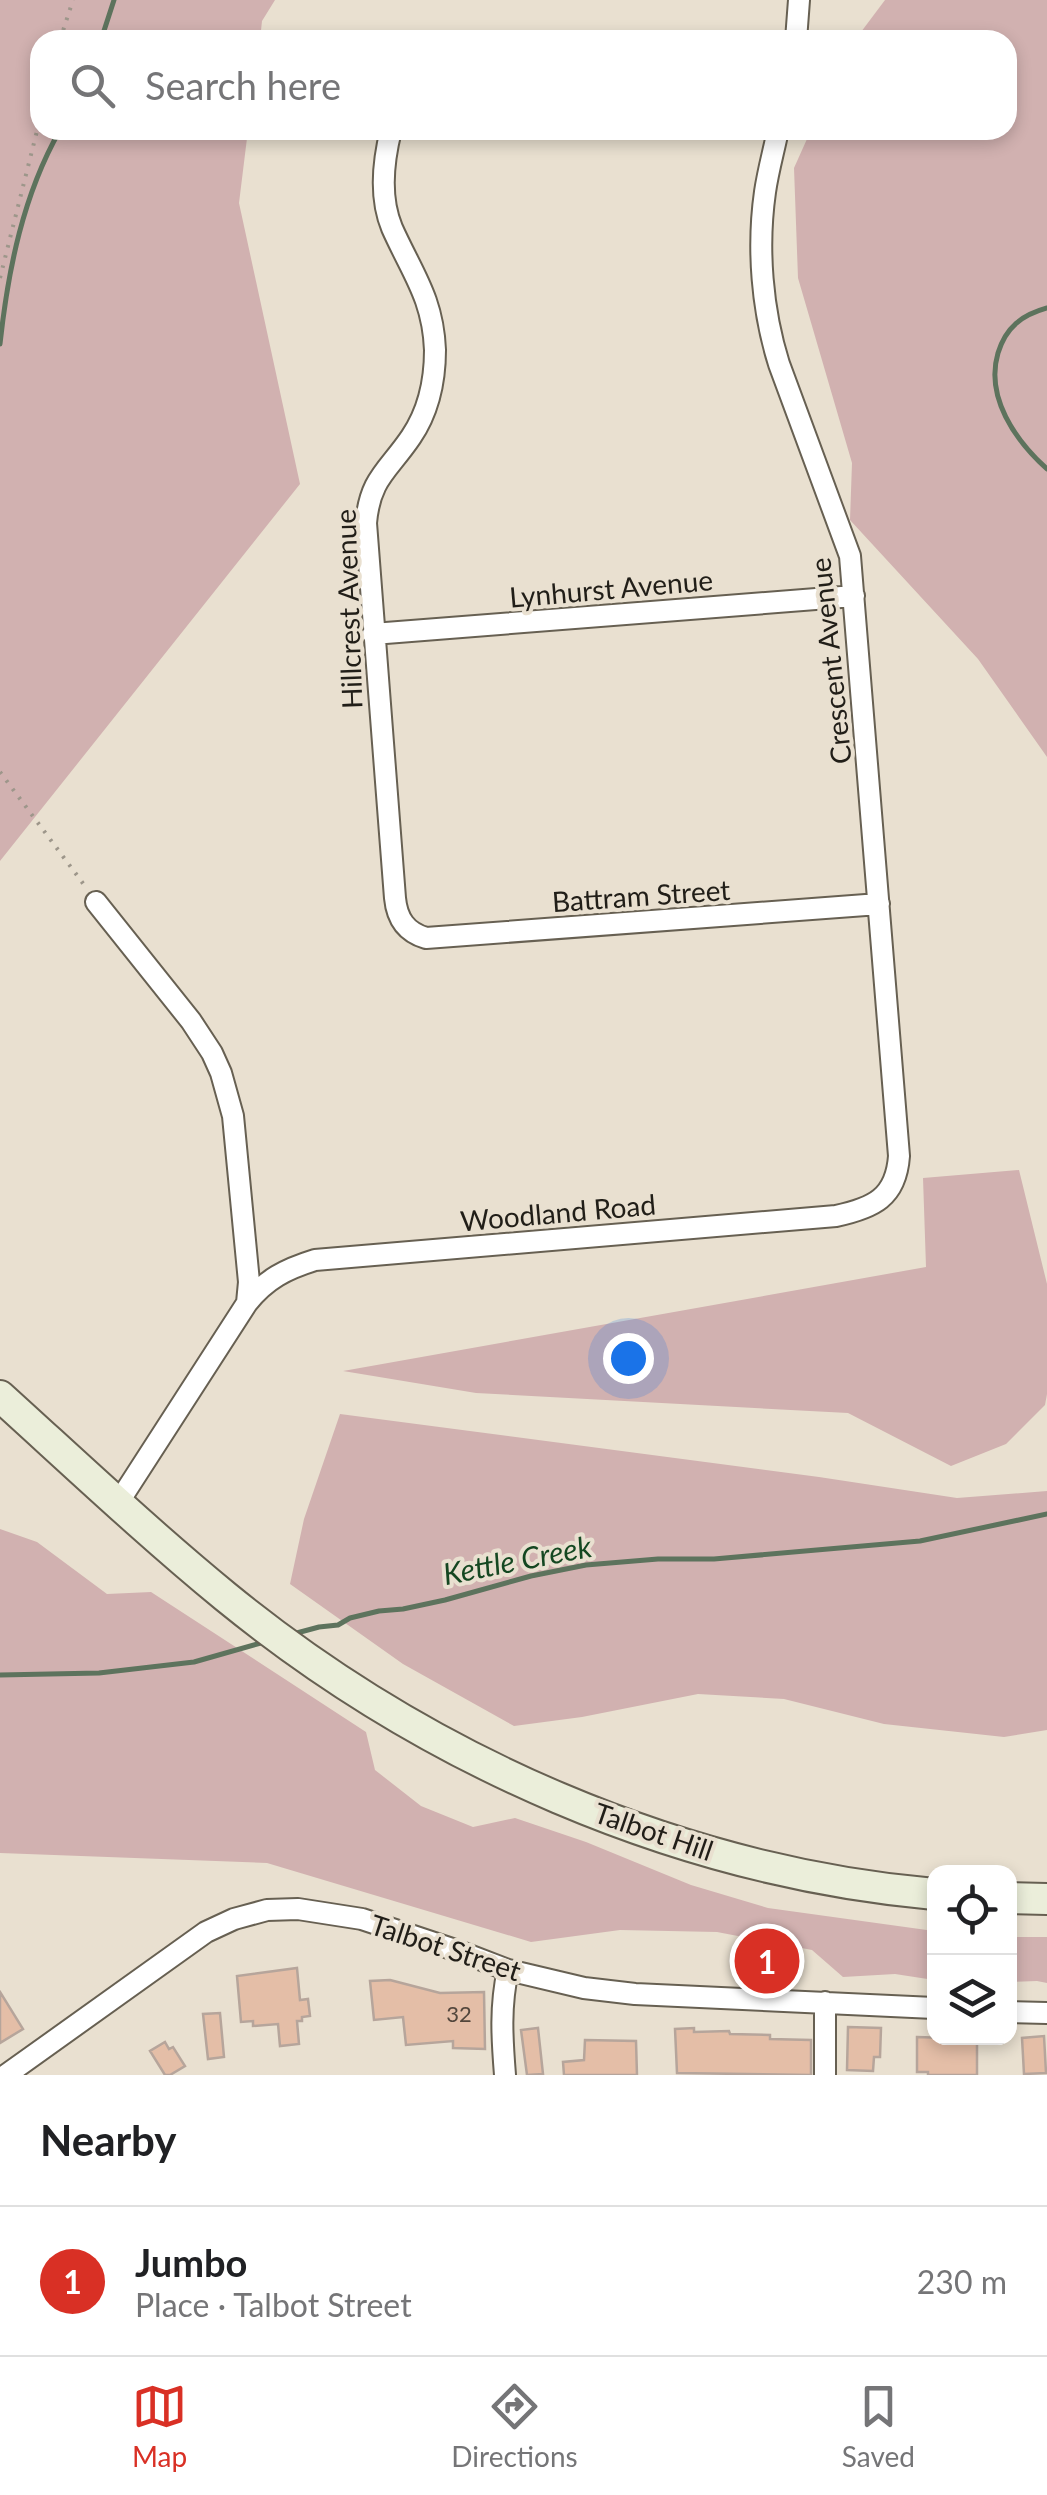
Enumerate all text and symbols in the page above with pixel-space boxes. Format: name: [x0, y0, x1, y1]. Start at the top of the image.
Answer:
search box: [30, 30, 1017, 140]
icon: search: [65, 58, 120, 113]
text: Search here: [145, 62, 341, 108]
street label: Hillcrest Avenue: [328, 508, 368, 710]
street label: Crescent Avenue: [802, 556, 858, 766]
street label: Lynhurst Avenue: [508, 562, 714, 614]
street label: Battram Street: [551, 872, 731, 918]
street label: Woodland Road: [459, 1187, 657, 1237]
your location: [603, 1333, 654, 1384]
water label: Kettle Creek: [440, 1527, 595, 1591]
street label: Talbot Hill: [590, 1795, 718, 1867]
map controls: [927, 1865, 1017, 2045]
button: locate: [927, 1865, 1017, 1955]
street label: Talbot Street: [367, 1907, 525, 1987]
pin: 1: [734, 1924, 800, 1998]
button: layers: [927, 1955, 1017, 2045]
house number: 32: [446, 2000, 472, 2027]
text: Nearby: [40, 2115, 177, 2165]
text: Jumbo: [135, 2239, 247, 2285]
text: 1: [63, 2262, 82, 2301]
text: 230 m: [917, 2262, 1007, 2301]
text: Place · Talbot Street: [135, 2285, 412, 2324]
tab: Map: [132, 2379, 187, 2473]
tab: Directions: [451, 2379, 578, 2473]
tab: Saved: [842, 2379, 915, 2473]

